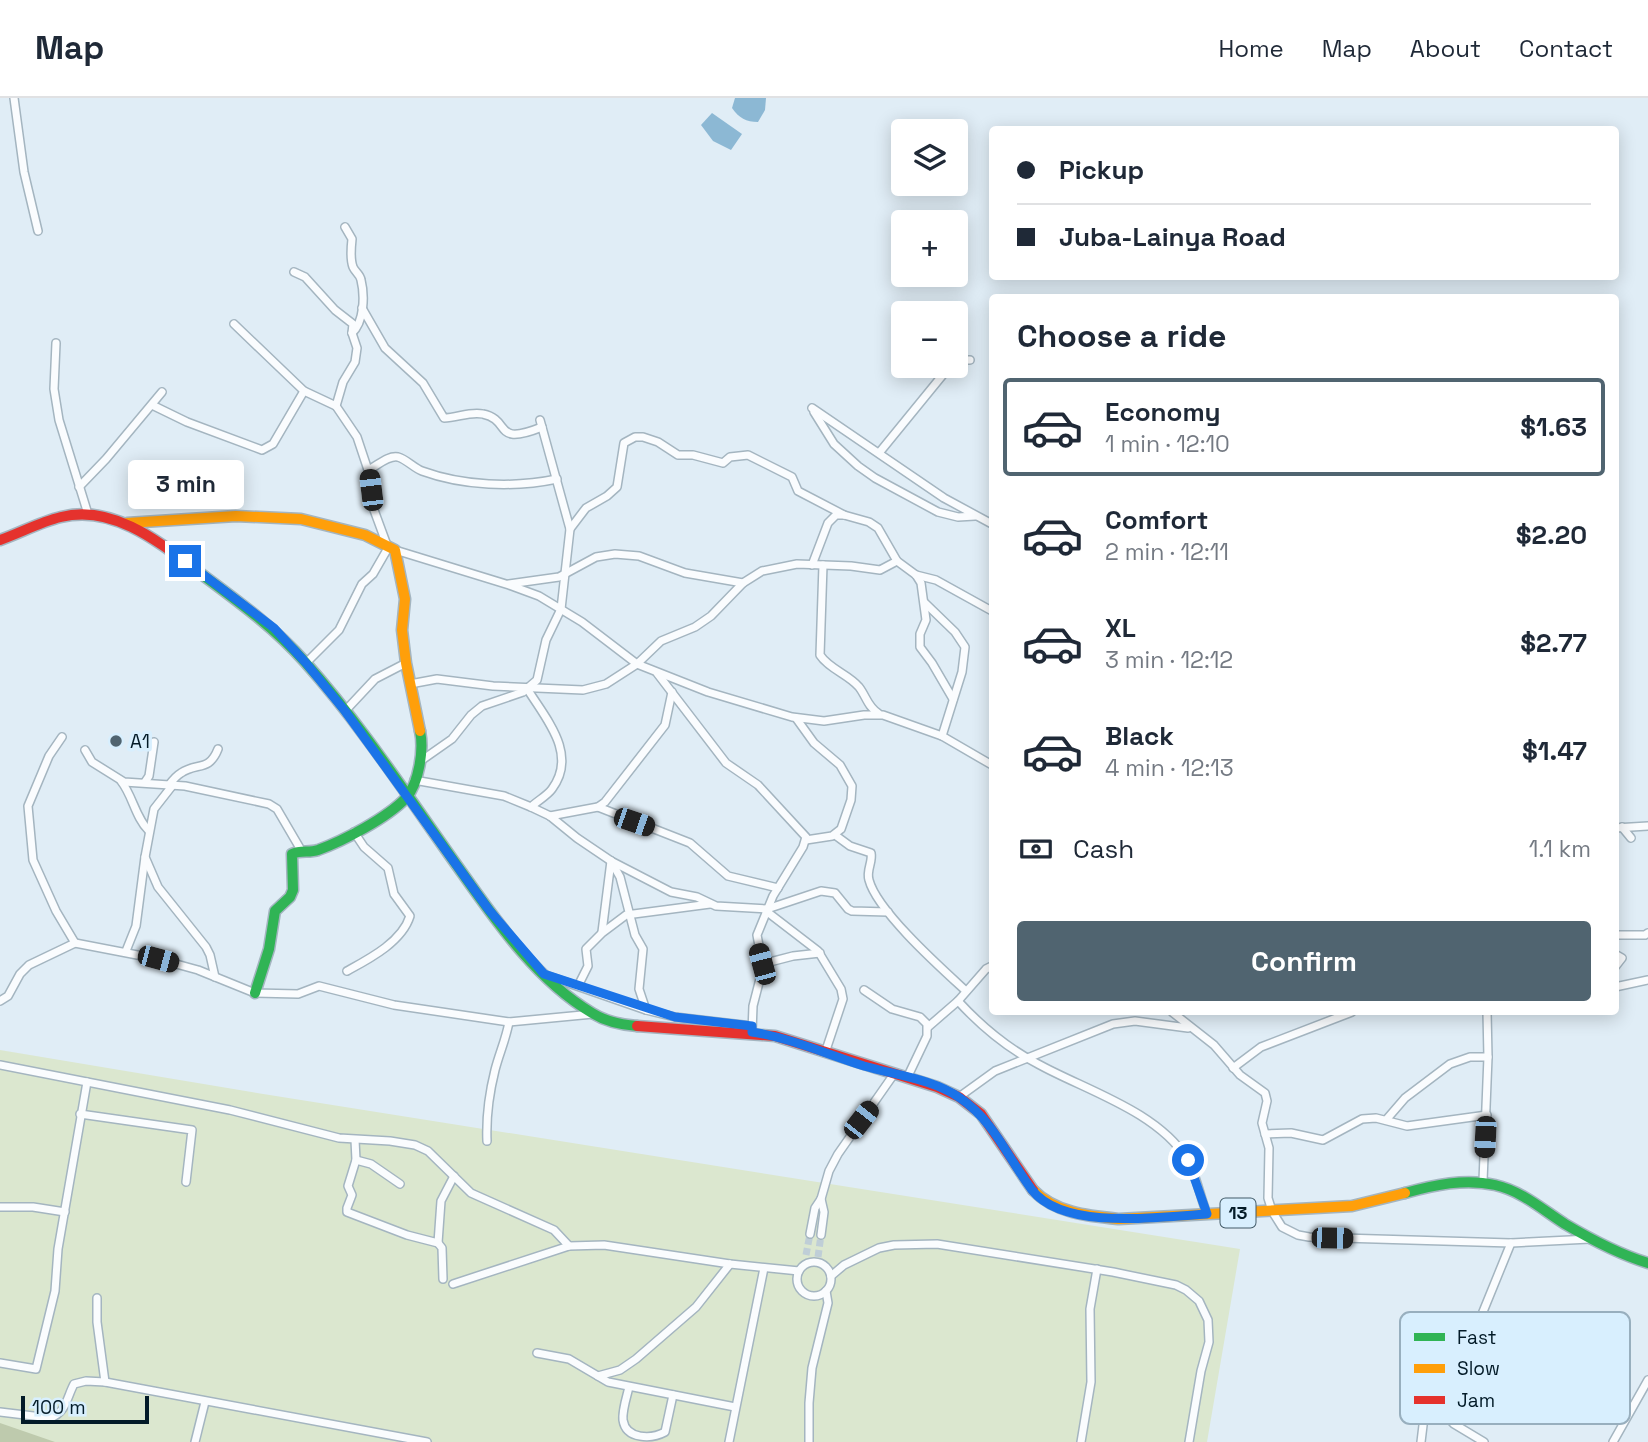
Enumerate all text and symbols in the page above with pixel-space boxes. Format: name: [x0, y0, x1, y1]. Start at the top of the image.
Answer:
text: Map: [35, 27, 104, 69]
text: Home: [1218, 33, 1284, 64]
text: Map: [1322, 33, 1372, 64]
text: About: [1410, 33, 1481, 64]
text: Contact: [1519, 33, 1613, 64]
map controls: [891, 119, 968, 378]
button: layers: [891, 119, 968, 196]
text: Pickup: [1059, 153, 1144, 187]
button: +: [891, 210, 968, 287]
text: Juba-Lainya Road: [1059, 220, 1286, 254]
button: −: [891, 301, 968, 378]
text: Choose a ride: [1017, 316, 1227, 356]
text: Economy: [1105, 395, 1221, 429]
icon: car: [1021, 396, 1084, 459]
text: $1.63: [1520, 410, 1587, 444]
text: 1 min · 12:10: [1105, 429, 1230, 459]
callout: 3 min: [127, 460, 243, 508]
car: [359, 468, 384, 512]
text: 3 min: [156, 469, 216, 499]
text: Comfort: [1105, 503, 1208, 537]
icon: car: [1021, 504, 1084, 567]
text: $2.20: [1516, 518, 1587, 552]
text: 2 min · 12:11: [1105, 537, 1229, 567]
route end: [169, 545, 201, 577]
text: XL: [1105, 611, 1136, 645]
icon: car: [1021, 612, 1084, 675]
text: $2.77: [1520, 626, 1587, 660]
text: 3 min · 12:12: [1105, 645, 1233, 675]
text: Black: [1105, 719, 1174, 753]
icon: car: [1021, 720, 1084, 783]
place label: A1: [130, 729, 150, 754]
marker: A1: [108, 733, 124, 749]
text: $1.47: [1522, 734, 1587, 768]
text: 4 min · 12:13: [1105, 753, 1234, 783]
car: [611, 805, 658, 839]
icon: cash: [1017, 830, 1055, 868]
text: Cash: [1073, 832, 1134, 866]
text: 1.1 km: [1529, 834, 1591, 864]
button: Confirm: [1017, 921, 1591, 1001]
car: [747, 941, 778, 987]
car: [135, 943, 182, 975]
car: [840, 1097, 883, 1143]
car: [1474, 1115, 1497, 1159]
route start: [1172, 1144, 1204, 1176]
road number: 13: [1220, 1198, 1256, 1228]
car: [1311, 1227, 1354, 1249]
legend: [1400, 1312, 1630, 1424]
text: Fast: [1457, 1325, 1497, 1350]
text: Slow: [1457, 1356, 1500, 1381]
text: Jam: [1457, 1388, 1495, 1413]
scale bar: [21, 1393, 149, 1425]
text: 100 m: [32, 1395, 86, 1420]

